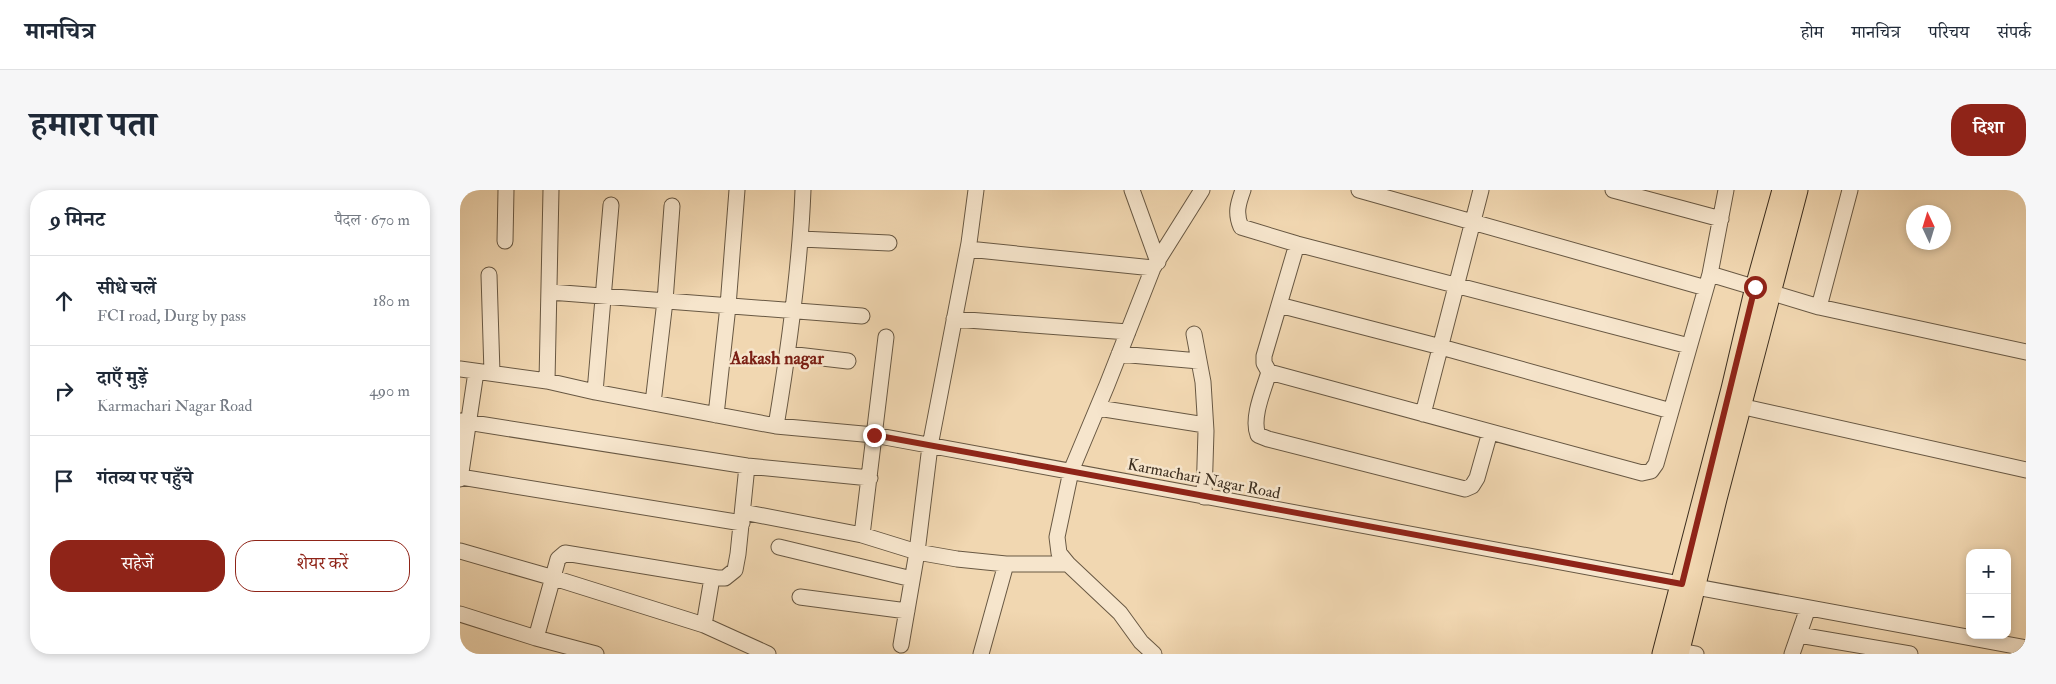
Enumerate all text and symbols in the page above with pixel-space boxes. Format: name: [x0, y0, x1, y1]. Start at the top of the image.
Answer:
text: मानचित्र: [25, 16, 95, 47]
text: होम: [1801, 21, 1824, 44]
text: मानचित्र: [1852, 21, 1900, 44]
text: परिचय: [1928, 21, 1969, 44]
text: संपर्क: [1997, 21, 2031, 44]
text: हमारा पता: [30, 103, 156, 147]
button: दिशा: [1951, 104, 2026, 156]
north arrow: [1906, 205, 1951, 250]
text: 9 मिनट: [50, 206, 105, 233]
text: पैदल · 670 m: [335, 210, 410, 230]
text: सीधे चलें: [97, 276, 156, 300]
route start: [1744, 276, 1767, 299]
icon: ahead: [50, 287, 78, 315]
text: 180 m: [373, 291, 410, 311]
text: FCI road, Durg by pass: [97, 306, 246, 326]
district label: Aakash nagar: [729, 347, 824, 370]
text: दाएँ मुड़ें: [97, 366, 148, 390]
icon: right: [50, 377, 78, 405]
text: 490 m: [369, 381, 410, 401]
text: Karmachari Nagar Road: [97, 396, 252, 416]
route end: [863, 424, 886, 447]
street label: Karmachari Nagar Road: [1126, 454, 1282, 504]
text: गंतव्य पर पहुँचे: [97, 466, 193, 490]
icon: arrive: [50, 467, 78, 495]
button: सहेजें: [50, 540, 225, 592]
button: शेयर करें: [235, 540, 410, 592]
map controls: [1966, 549, 2011, 639]
button: +: [1966, 549, 2011, 594]
button: −: [1966, 594, 2011, 639]

